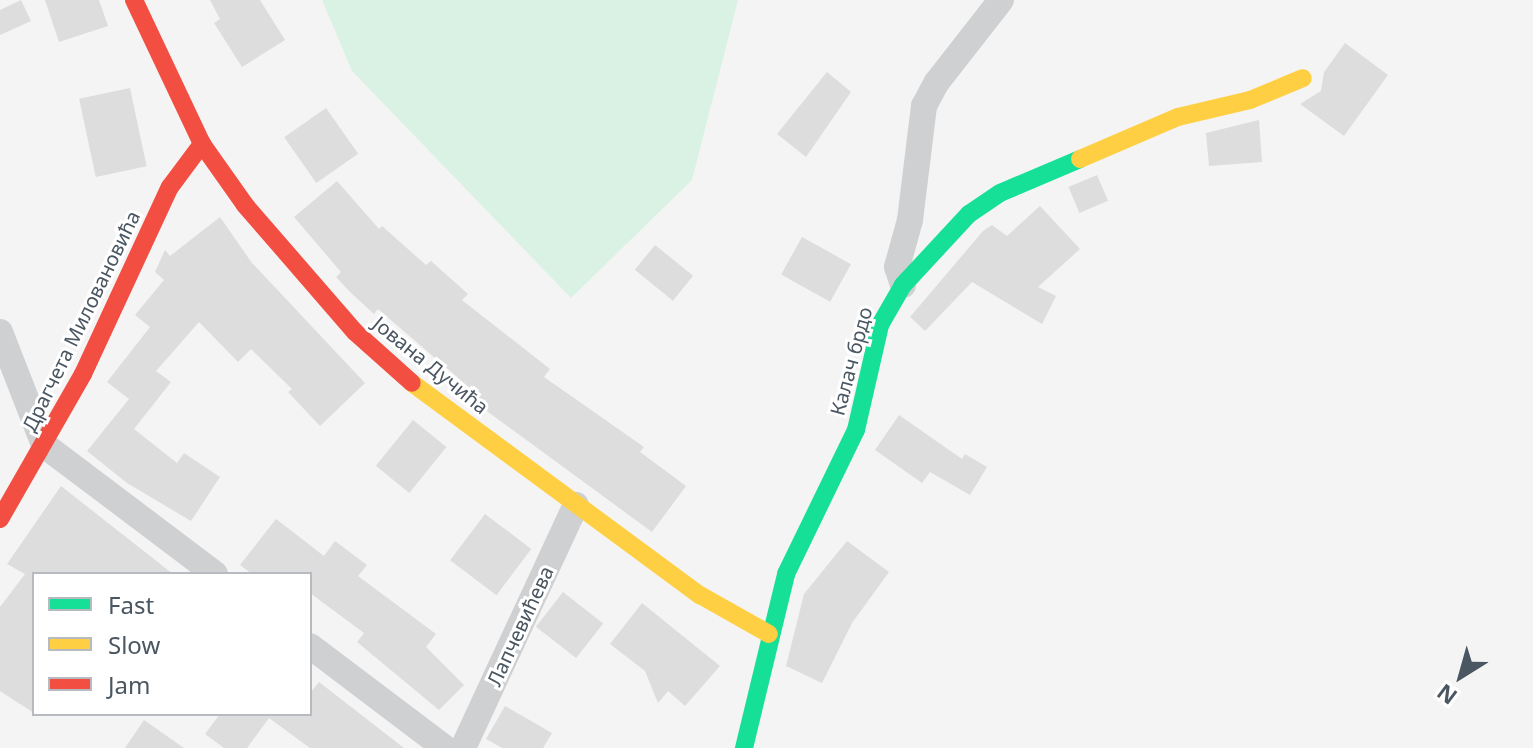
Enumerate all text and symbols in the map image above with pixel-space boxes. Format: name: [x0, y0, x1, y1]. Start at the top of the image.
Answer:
street label: Драгчета Миловановића: [17, 207, 145, 435]
street label: Калач брдо: [825, 304, 877, 418]
street label: Јована Дучића: [369, 311, 493, 419]
street label: Лапчевићева: [482, 562, 558, 690]
legend: [32, 572, 312, 716]
text: Fast: [108, 588, 154, 621]
text: Slow: [108, 628, 160, 661]
north arrow: [1421, 636, 1501, 716]
text: Jam: [108, 668, 150, 701]
text: N: [1430, 678, 1463, 713]

